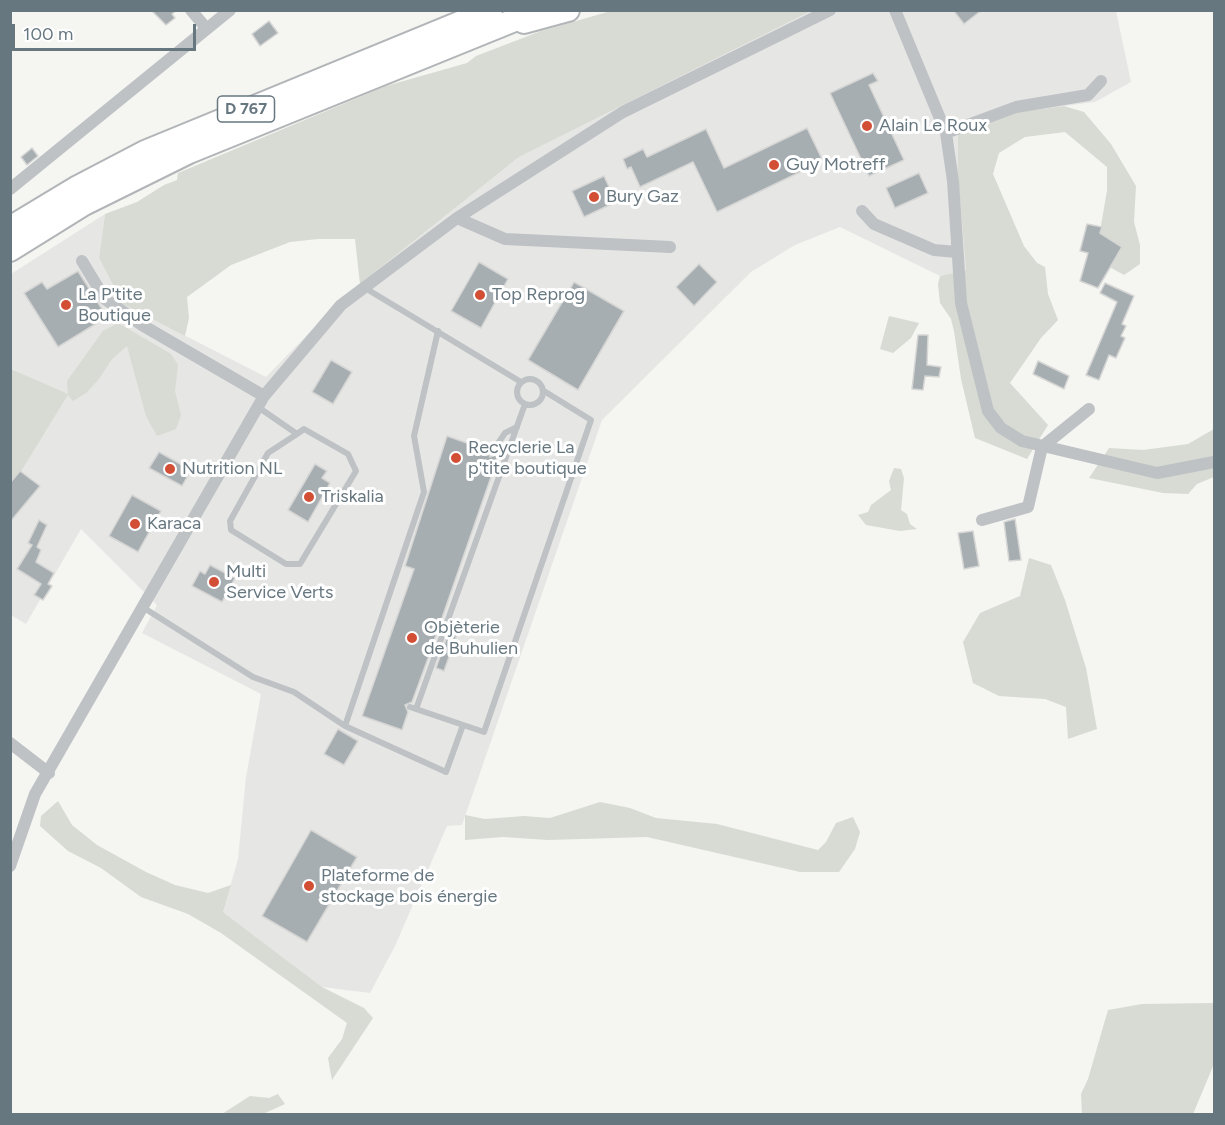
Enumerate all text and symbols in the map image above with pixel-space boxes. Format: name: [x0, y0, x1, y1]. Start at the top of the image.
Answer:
scale bar: [15, 12, 200, 50]
text: 100 m: [23, 23, 73, 45]
road number: D 767: [218, 96, 274, 122]
place label: Alain Le Roux: [879, 115, 987, 137]
marker: Alain Le Roux: [860, 119, 874, 133]
place label: Guy Motreff: [786, 154, 885, 176]
marker: Guy Motreff: [767, 158, 781, 172]
place label: Bury Gaz: [606, 186, 679, 208]
marker: Bury Gaz: [587, 190, 601, 204]
place label: La P'tite Boutique: [78, 284, 151, 326]
place label: Top Reprog: [492, 284, 585, 306]
marker: Top Reprog: [473, 288, 487, 302]
marker: La P'tite Boutique: [59, 298, 73, 312]
place label: Recyclerie La p'tite boutique: [468, 437, 587, 480]
marker: Recyclerie La p'tite boutique: [449, 451, 463, 465]
place label: Nutrition NL: [182, 458, 282, 480]
marker: Nutrition NL: [163, 462, 177, 476]
place label: Triskalia: [321, 486, 384, 508]
marker: Triskalia: [302, 490, 316, 504]
place label: Karaca: [147, 513, 201, 535]
marker: Karaca: [128, 517, 142, 531]
place label: Multi Service Verts: [226, 561, 333, 604]
marker: Multi Service Verts: [207, 575, 221, 589]
place label: Objèterie de Buhulien: [424, 617, 518, 660]
marker: Objèterie de Buhulien: [405, 631, 419, 645]
place label: Plateforme de stockage bois énergie: [321, 865, 497, 908]
marker: Plateforme de stockage bois énergie: [302, 879, 316, 893]

